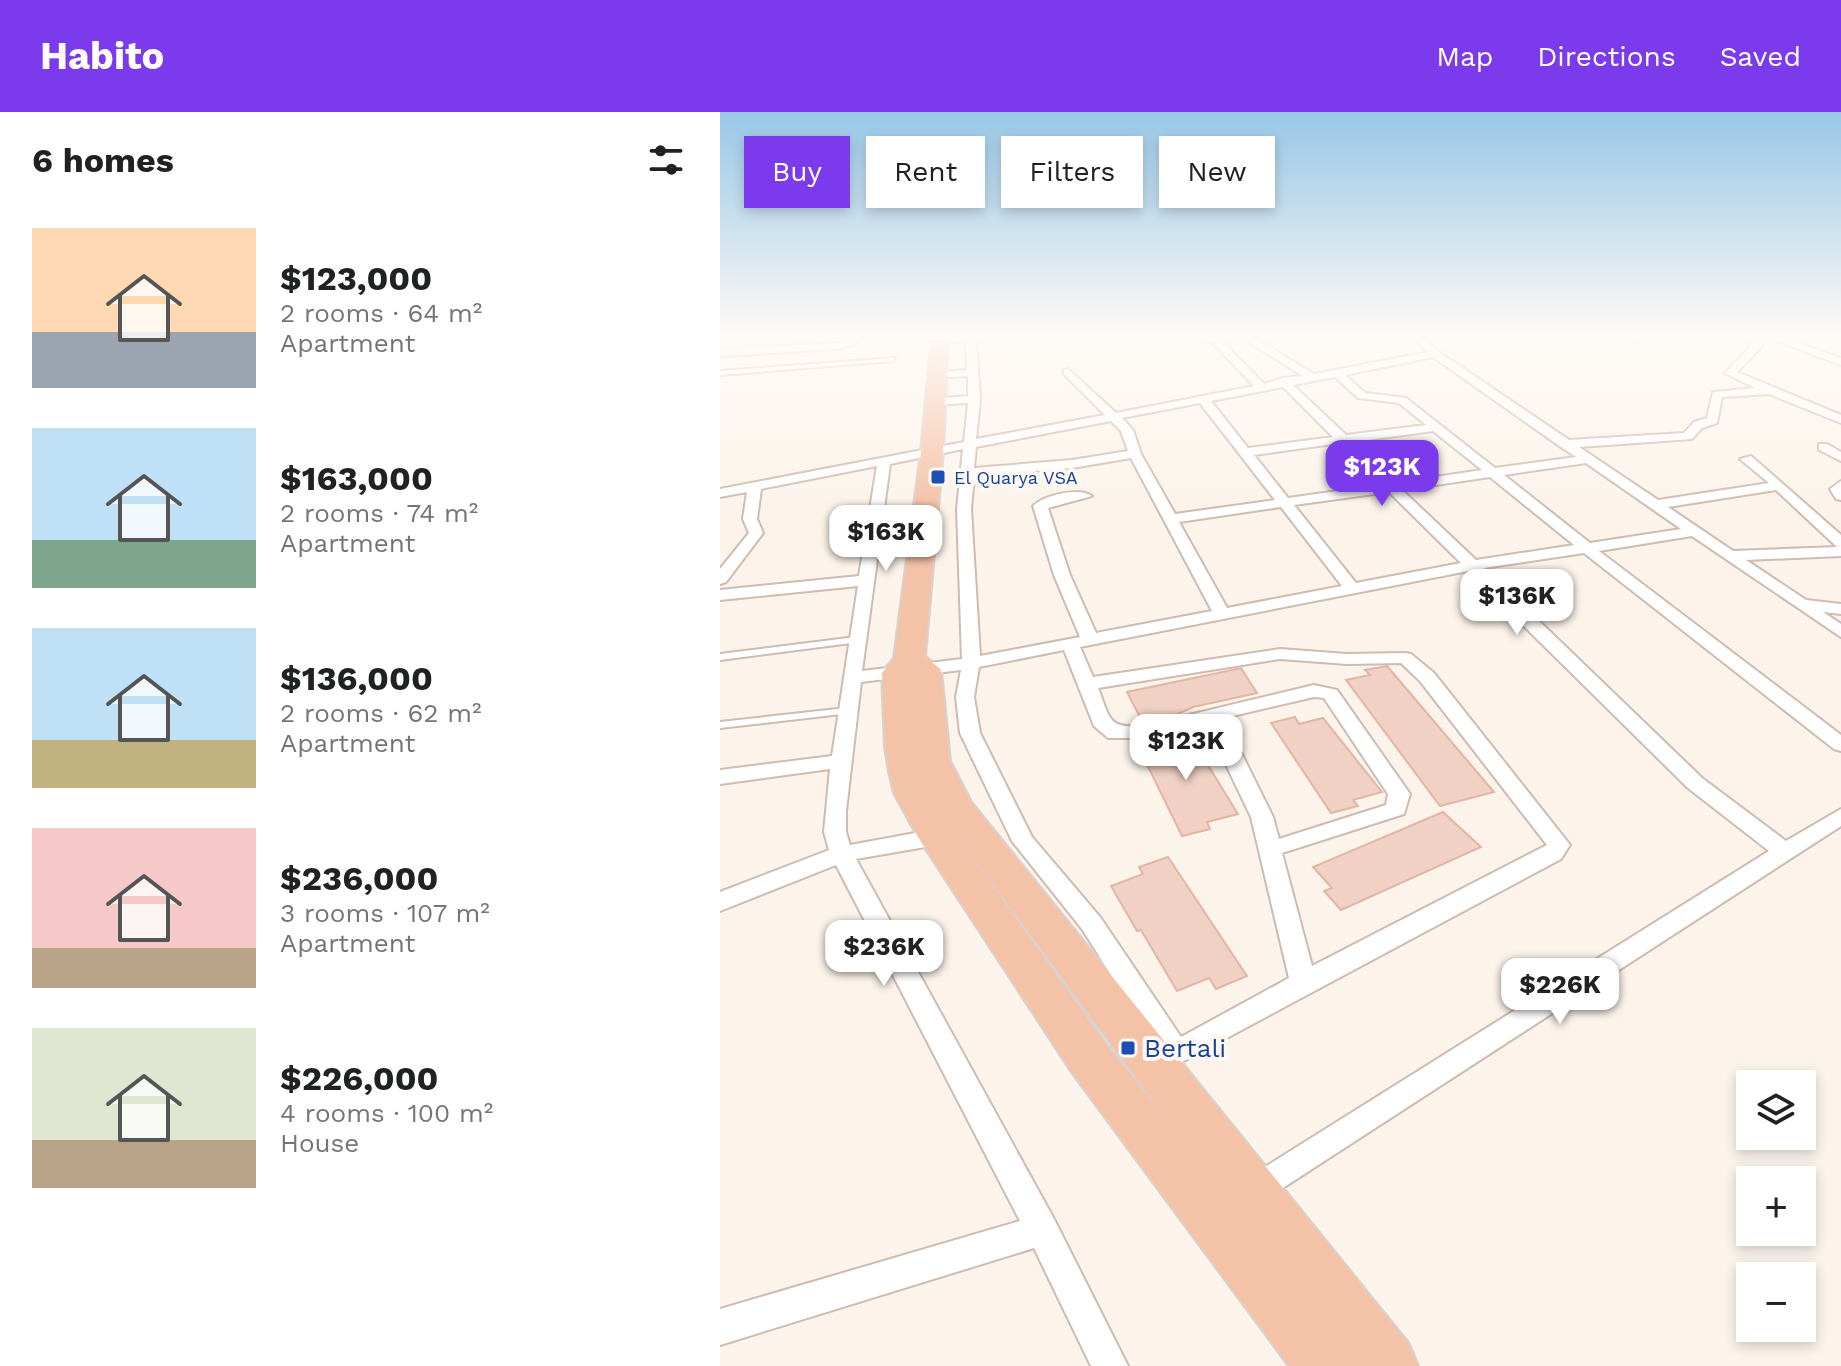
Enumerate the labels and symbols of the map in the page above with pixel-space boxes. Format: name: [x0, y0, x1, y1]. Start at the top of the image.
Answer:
pin: $123K: [1326, 440, 1438, 508]
place label: El Quarya VSA: [954, 467, 1078, 488]
marker: El Quarya VSA: [929, 468, 947, 486]
pin: $163K: [830, 505, 942, 573]
pin: $136K: [1461, 569, 1573, 637]
pin: $123K: [1130, 714, 1242, 782]
pin: $236K: [828, 920, 940, 988]
pin: $226K: [1504, 958, 1616, 1026]
place label: Bertali: [1144, 1033, 1226, 1063]
marker: Bertali: [1119, 1039, 1137, 1057]

